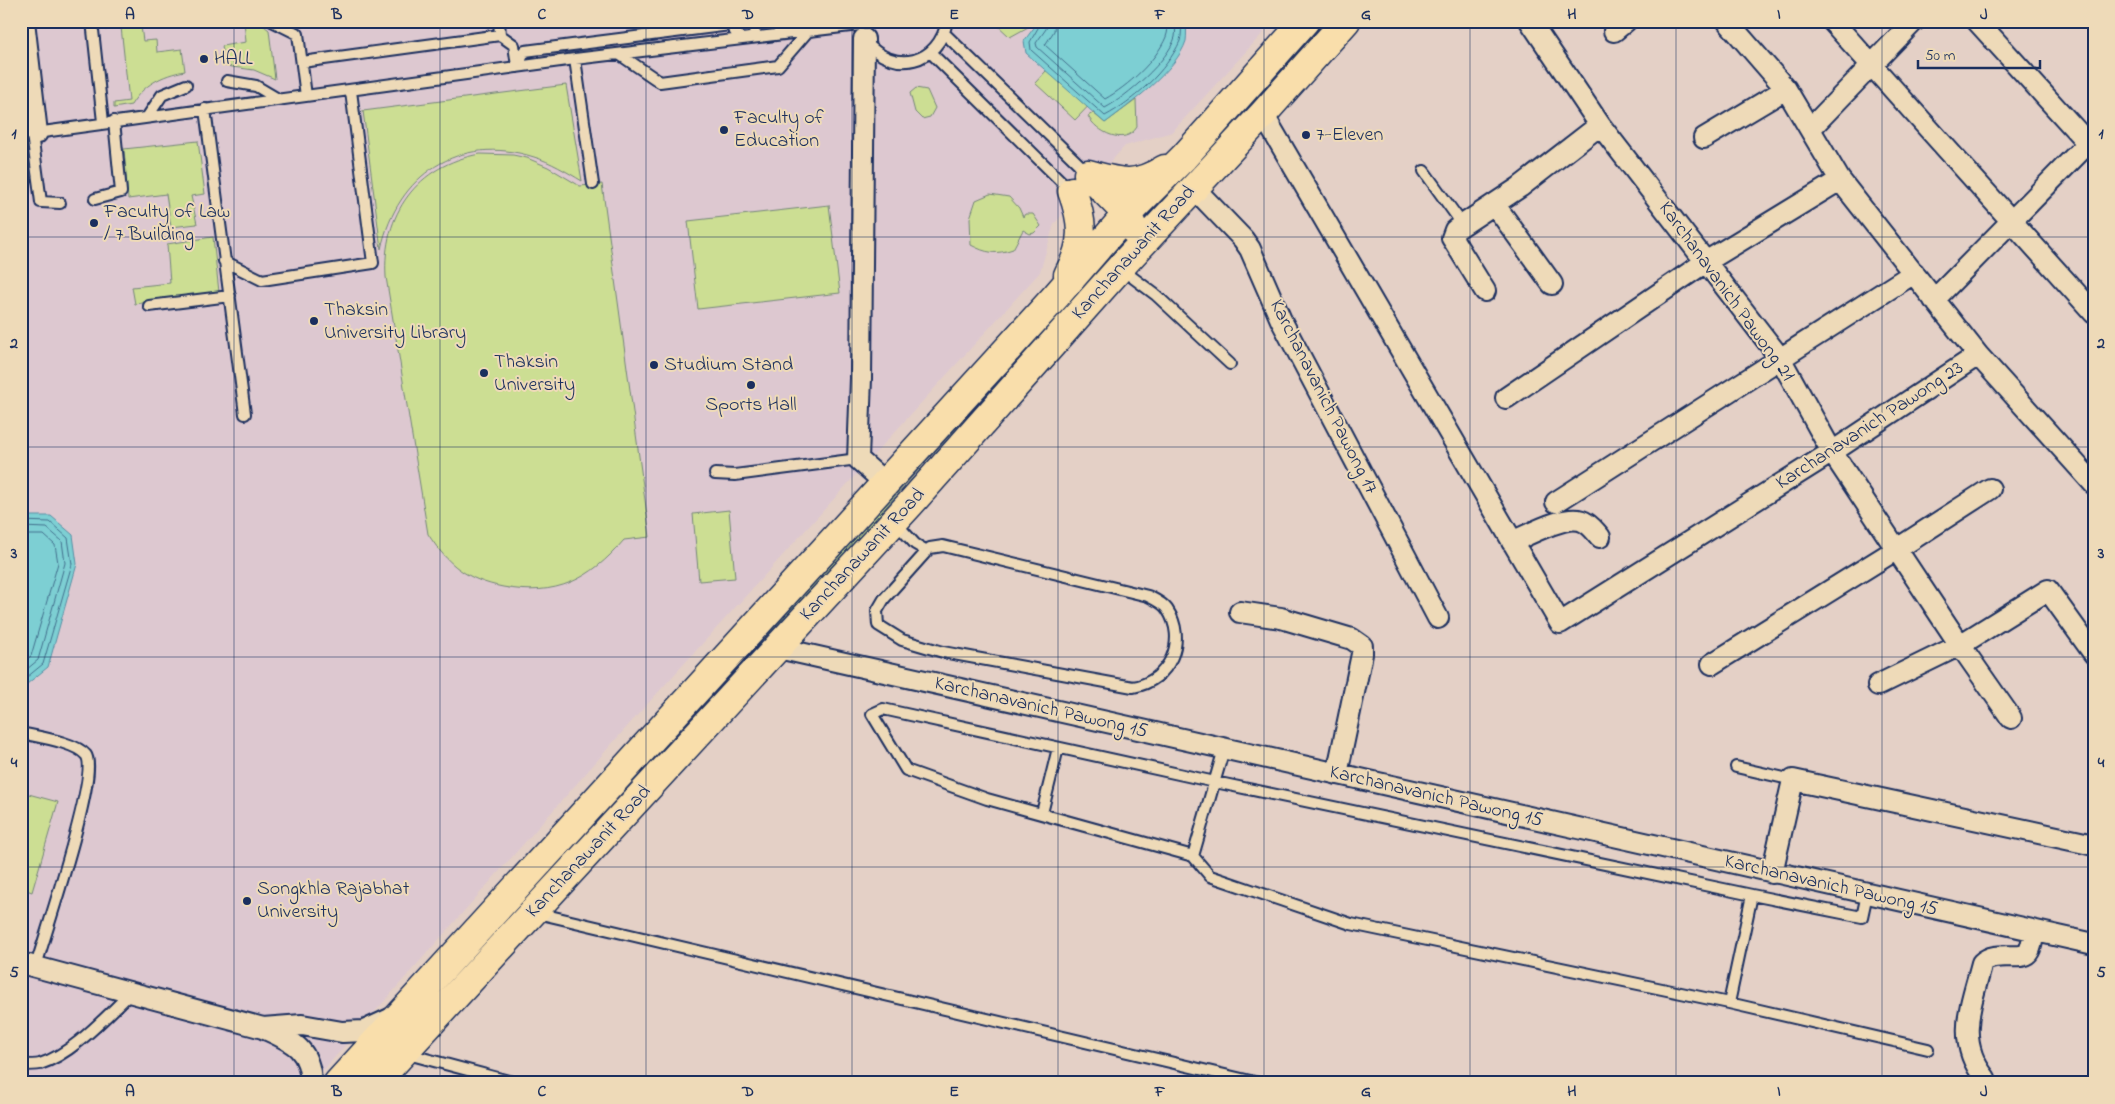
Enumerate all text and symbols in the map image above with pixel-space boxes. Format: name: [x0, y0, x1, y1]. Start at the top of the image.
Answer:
text: A: [125, 3, 135, 27]
text: B: [331, 3, 343, 27]
text: C: [538, 3, 547, 27]
text: D: [741, 3, 754, 27]
text: E: [949, 3, 959, 27]
text: F: [1154, 3, 1166, 27]
text: G: [1361, 3, 1371, 27]
text: H: [1567, 3, 1577, 27]
text: I: [1777, 3, 1781, 27]
text: J: [1980, 3, 1988, 27]
scale bar: [1918, 38, 2040, 70]
place label: HALL: [214, 45, 253, 74]
text: 50 m: [1925, 45, 1956, 67]
marker: HALL: [198, 53, 210, 65]
place label: Faculty of Education: [733, 104, 825, 156]
place label: 7-Eleven: [1316, 121, 1383, 150]
text: 1: [11, 122, 17, 146]
text: 1: [2098, 122, 2104, 146]
marker: Faculty of Education: [718, 124, 730, 136]
marker: 7-Eleven: [1300, 129, 1312, 141]
street label: Kanchanawanit Road: [1065, 179, 1203, 327]
street label: Karchanavanich Pawong 21: [1650, 196, 1801, 389]
place label: Faculty of Law / 7 Building: [103, 198, 230, 251]
marker: Faculty of Law / 7 Building: [88, 217, 100, 229]
street label: Karchanavanich Pawong 17: [1260, 295, 1385, 500]
place label: Thaksin University Library: [324, 296, 466, 348]
marker: Thaksin University Library: [308, 315, 320, 327]
text: 2: [9, 332, 18, 356]
text: 2: [2096, 332, 2105, 356]
place label: Thaksin University: [494, 348, 575, 400]
place label: Studium Stand: [664, 351, 793, 380]
street label: Karchanavanich Pawong 23: [1770, 354, 1970, 498]
marker: Studium Stand: [648, 359, 660, 371]
marker: Thaksin University: [478, 367, 490, 379]
marker: Sports Hall: [745, 379, 757, 391]
place label: Sports Hall: [705, 391, 797, 420]
street label: Kanchanawanit Road: [793, 482, 933, 628]
text: 3: [10, 542, 18, 566]
text: 3: [2097, 542, 2105, 566]
street label: Karchanavanich Pawong 15: [931, 669, 1150, 748]
text: 4: [10, 751, 18, 775]
text: 4: [2097, 751, 2105, 775]
street label: Karchanavanich Pawong 15: [1326, 758, 1545, 837]
street label: Kanchanawanit Road: [519, 779, 659, 925]
street label: Karchanavanich Pawong 15: [1721, 847, 1940, 926]
place label: Songkhla Rajabhat University: [257, 875, 410, 927]
marker: Songkhla Rajabhat University: [241, 895, 253, 907]
text: 5: [9, 961, 19, 985]
text: 5: [2096, 961, 2106, 985]
text: A: [125, 1080, 135, 1104]
text: B: [331, 1080, 343, 1104]
text: C: [538, 1080, 547, 1104]
text: D: [741, 1080, 754, 1104]
text: E: [949, 1080, 959, 1104]
text: F: [1154, 1080, 1166, 1104]
text: G: [1361, 1080, 1371, 1104]
text: H: [1567, 1080, 1577, 1104]
text: I: [1777, 1080, 1781, 1104]
text: J: [1980, 1080, 1988, 1104]

